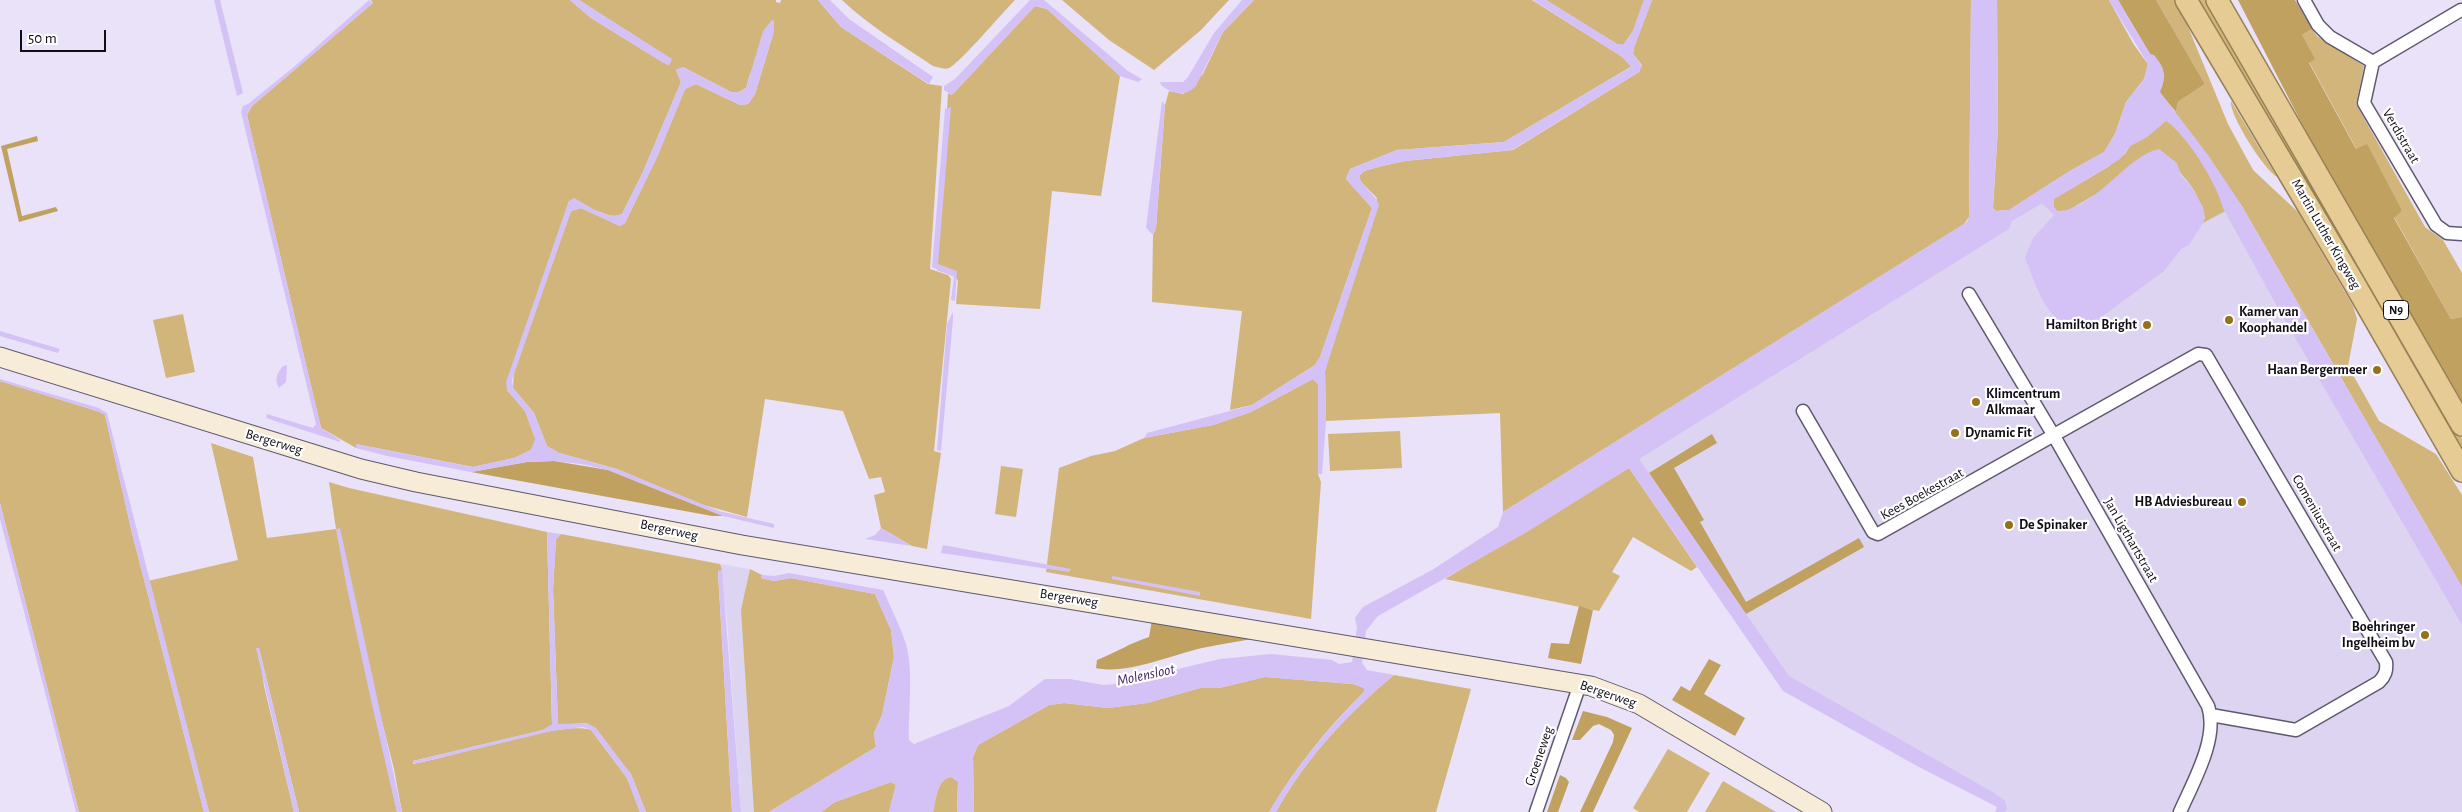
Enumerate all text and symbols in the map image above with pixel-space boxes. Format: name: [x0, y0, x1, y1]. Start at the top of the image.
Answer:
scale bar: [22, 20, 109, 52]
text: 50 m: [28, 31, 57, 46]
street label: Verdistraat: [2379, 106, 2423, 166]
street label: Martin Luther Kingweg: [2288, 176, 2364, 292]
road number: N9: [2384, 300, 2408, 320]
place label: Kamer van Koophandel: [2239, 304, 2307, 336]
marker: Kamer van Koophandel: [2223, 314, 2235, 326]
place label: Hamilton Bright: [2045, 317, 2137, 333]
marker: Hamilton Bright: [2141, 319, 2153, 331]
place label: Haan Bergermeer: [2267, 362, 2367, 378]
marker: Haan Bergermeer: [2371, 364, 2383, 376]
place label: Klimcentrum Alkmaar: [1986, 386, 2060, 418]
marker: Klimcentrum Alkmaar: [1970, 396, 1982, 408]
street label: Bergerweg: [243, 425, 305, 459]
place label: Dynamic Fit: [1965, 425, 2032, 441]
marker: Dynamic Fit: [1949, 427, 1961, 439]
street label: Kees Boekestraat: [1877, 464, 1967, 524]
street label: Comeniusstraat: [2288, 472, 2346, 554]
place label: HB Adviesbureau: [2135, 494, 2232, 510]
street label: Jan Ligthartstraat: [2100, 495, 2162, 585]
marker: HB Adviesbureau: [2236, 496, 2248, 508]
street label: Bergerweg: [639, 516, 699, 544]
place label: De Spinaker: [2019, 517, 2087, 533]
marker: De Spinaker: [2003, 519, 2015, 531]
street label: Bergerweg: [1039, 585, 1099, 611]
place label: Boehringer Ingelheim bv: [2342, 619, 2415, 652]
marker: Boehringer Ingelheim bv: [2419, 629, 2431, 641]
water label: Molensloot: [1115, 660, 1177, 690]
street label: Bergerweg: [1578, 677, 1638, 711]
street label: Groeneweg: [1521, 724, 1557, 788]

